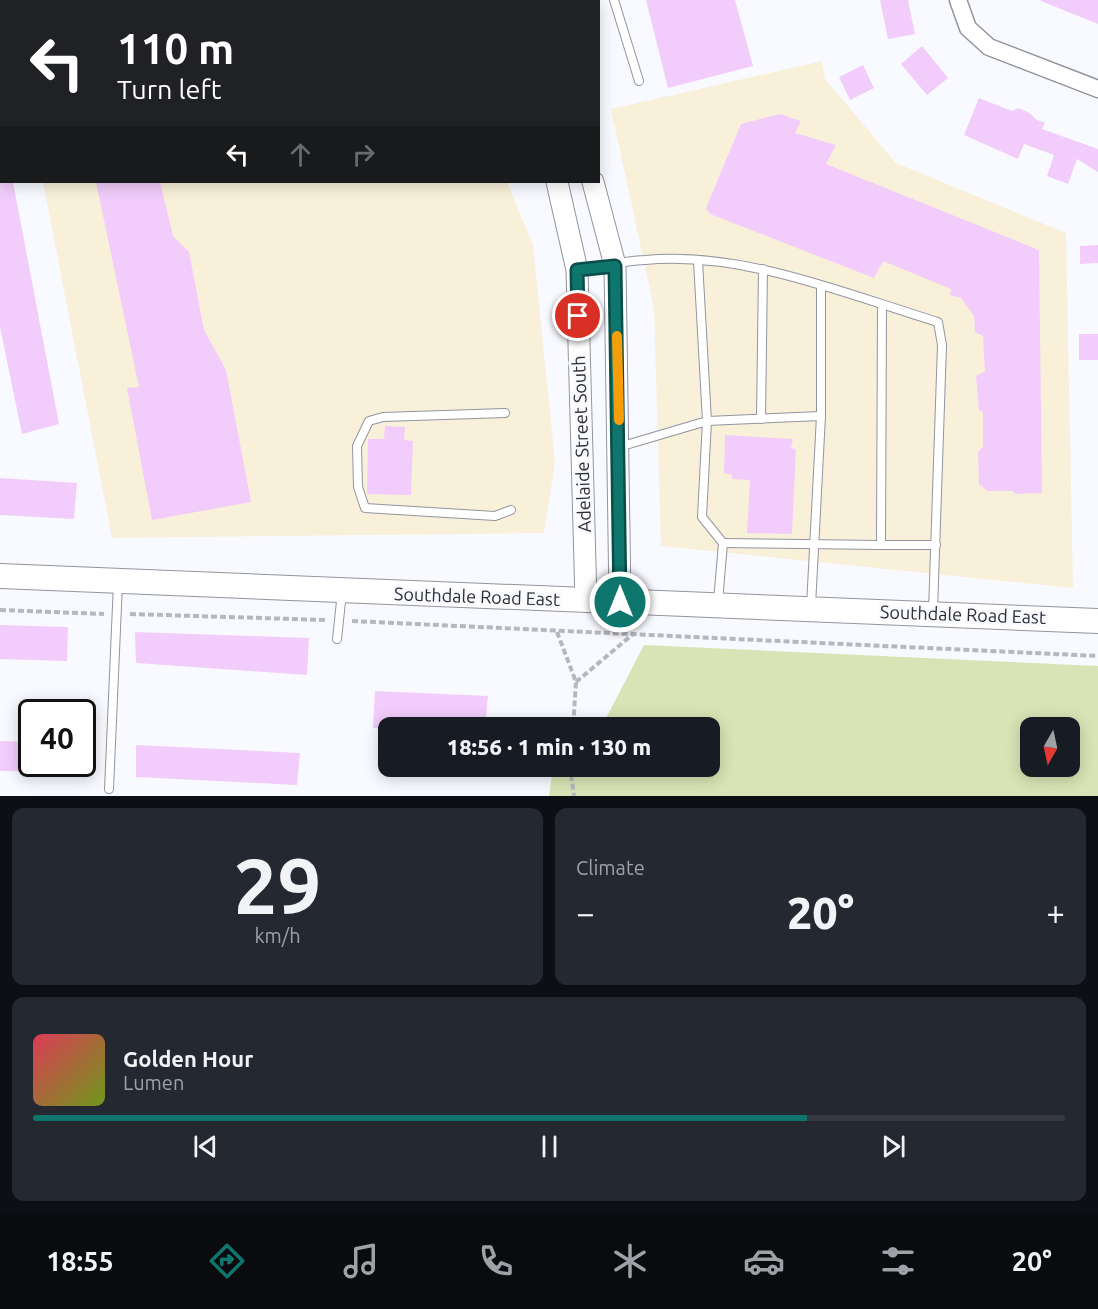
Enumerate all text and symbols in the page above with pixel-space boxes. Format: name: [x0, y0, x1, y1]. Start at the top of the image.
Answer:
icon: left: [18, 24, 96, 102]
text: 110 m: [117, 25, 234, 72]
text: Turn left: [117, 74, 221, 104]
icon: left: [221, 138, 254, 171]
icon: ahead: [284, 138, 317, 171]
icon: right: [347, 138, 380, 171]
pin: [552, 290, 603, 341]
icon: arrive: [561, 299, 594, 332]
street label: Adelaide Street South: [568, 355, 594, 533]
position arrow: [588, 570, 652, 634]
street label: Southdale Road East: [394, 583, 560, 609]
street label: Southdale Road East: [880, 601, 1046, 627]
speed limit sign: 40: [18, 699, 96, 777]
north arrow: [1020, 717, 1080, 777]
map controls: [1020, 717, 1080, 777]
text: 18:56 · 1 min · 130 m: [447, 734, 651, 759]
text: 29: [234, 841, 321, 929]
text: Climate: [576, 856, 645, 879]
text: 20°: [787, 887, 854, 938]
text: −: [576, 894, 595, 931]
text: +: [1046, 894, 1065, 931]
text: km/h: [254, 924, 301, 947]
text: Golden Hour: [123, 1046, 253, 1071]
text: Lumen: [123, 1071, 184, 1094]
icon: previous: [189, 1130, 222, 1163]
icon: pause: [533, 1130, 566, 1163]
icon: next: [877, 1130, 910, 1163]
icon: directions: [206, 1240, 248, 1282]
icon: music: [340, 1240, 382, 1282]
icon: phone: [475, 1240, 517, 1282]
icon: climate: [609, 1240, 651, 1282]
icon: car: [743, 1240, 785, 1282]
icon: filters: [877, 1240, 919, 1282]
text: 18:55: [46, 1246, 114, 1276]
text: 20°: [1012, 1246, 1052, 1276]

